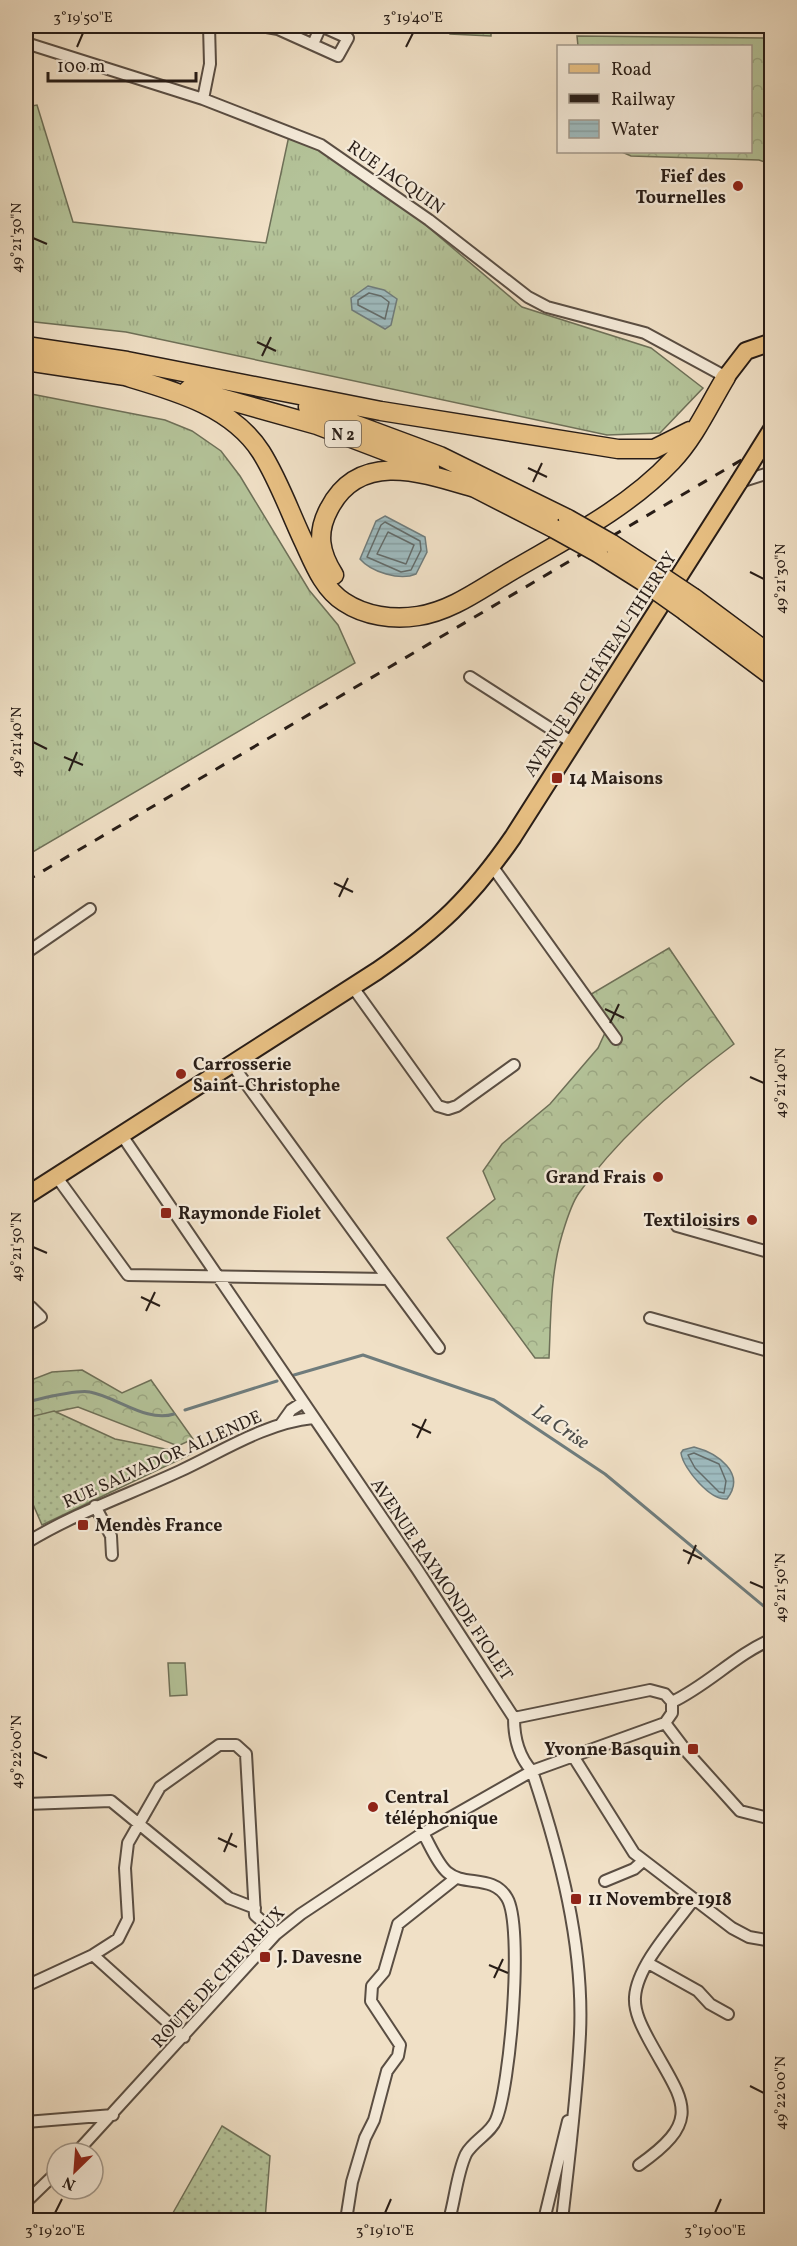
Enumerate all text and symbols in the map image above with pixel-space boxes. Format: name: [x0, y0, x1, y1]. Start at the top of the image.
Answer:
text: 3°19'50"E: [53, 8, 113, 29]
text: 3°19'40"E: [383, 8, 443, 29]
scale bar: [48, 45, 196, 83]
legend: [557, 45, 752, 153]
text: 100 m: [57, 55, 106, 80]
text: Road: [611, 58, 652, 83]
text: Railway: [611, 88, 675, 113]
text: Water: [611, 118, 659, 143]
street label: RUE JACQUIN: [341, 135, 449, 221]
place label: Fief des Tournelles: [635, 165, 726, 211]
marker: Fief des Tournelles: [731, 179, 745, 193]
text: 49°21'30"N: [7, 203, 28, 273]
road number: N 2: [325, 421, 361, 447]
text: 49°21'30"N: [771, 544, 792, 614]
street label: AVENUE DE CHÂTEAU-THIERRY: [519, 547, 684, 782]
text: 49°21'40"N: [7, 707, 28, 777]
place label: 14 Maisons: [569, 767, 663, 792]
marker: 14 Maisons: [550, 771, 564, 785]
text: 49°21'40"N: [771, 1048, 792, 1118]
place label: Carrosserie Saint-Christophe: [193, 1053, 340, 1099]
marker: Carrosserie Saint-Christophe: [174, 1067, 188, 1081]
place label: Grand Frais: [546, 1166, 646, 1191]
marker: Grand Frais: [651, 1170, 665, 1184]
place label: Raymonde Fiolet: [178, 1202, 321, 1227]
marker: Raymonde Fiolet: [159, 1206, 173, 1220]
place label: Textiloisirs: [643, 1209, 740, 1234]
text: 49°21'50"N: [7, 1212, 28, 1282]
marker: Textiloisirs: [745, 1213, 759, 1227]
water label: La Crise: [526, 1398, 595, 1457]
street label: RUE SALVADOR ALLENDE: [59, 1405, 266, 1516]
street label: AVENUE RAYMONDE FIOLET: [364, 1474, 518, 1686]
place label: Mendès France: [95, 1514, 222, 1539]
marker: Mendès France: [76, 1518, 90, 1532]
text: 49°21'50"N: [771, 1553, 792, 1623]
text: 49°22'00"N: [7, 1715, 28, 1789]
place label: Yvonne Basquin: [544, 1738, 681, 1763]
marker: Yvonne Basquin: [686, 1742, 700, 1756]
place label: Central téléphonique: [385, 1786, 498, 1832]
marker: Central téléphonique: [366, 1800, 380, 1814]
place label: 11 Novembre 1918: [588, 1888, 732, 1913]
marker: 11 Novembre 1918: [569, 1892, 583, 1906]
street label: ROUTE DE CHEVREUX: [147, 1902, 291, 2054]
place label: J. Davesne: [276, 1946, 362, 1971]
marker: J. Davesne: [258, 1950, 272, 1964]
text: 49°22'00"N: [771, 2056, 792, 2130]
north arrow: [45, 2141, 105, 2201]
text: N: [59, 2170, 79, 2195]
text: 3°19'20"E: [25, 2221, 85, 2242]
text: 3°19'10"E: [356, 2221, 414, 2242]
text: 3°19'00"E: [684, 2221, 746, 2242]

